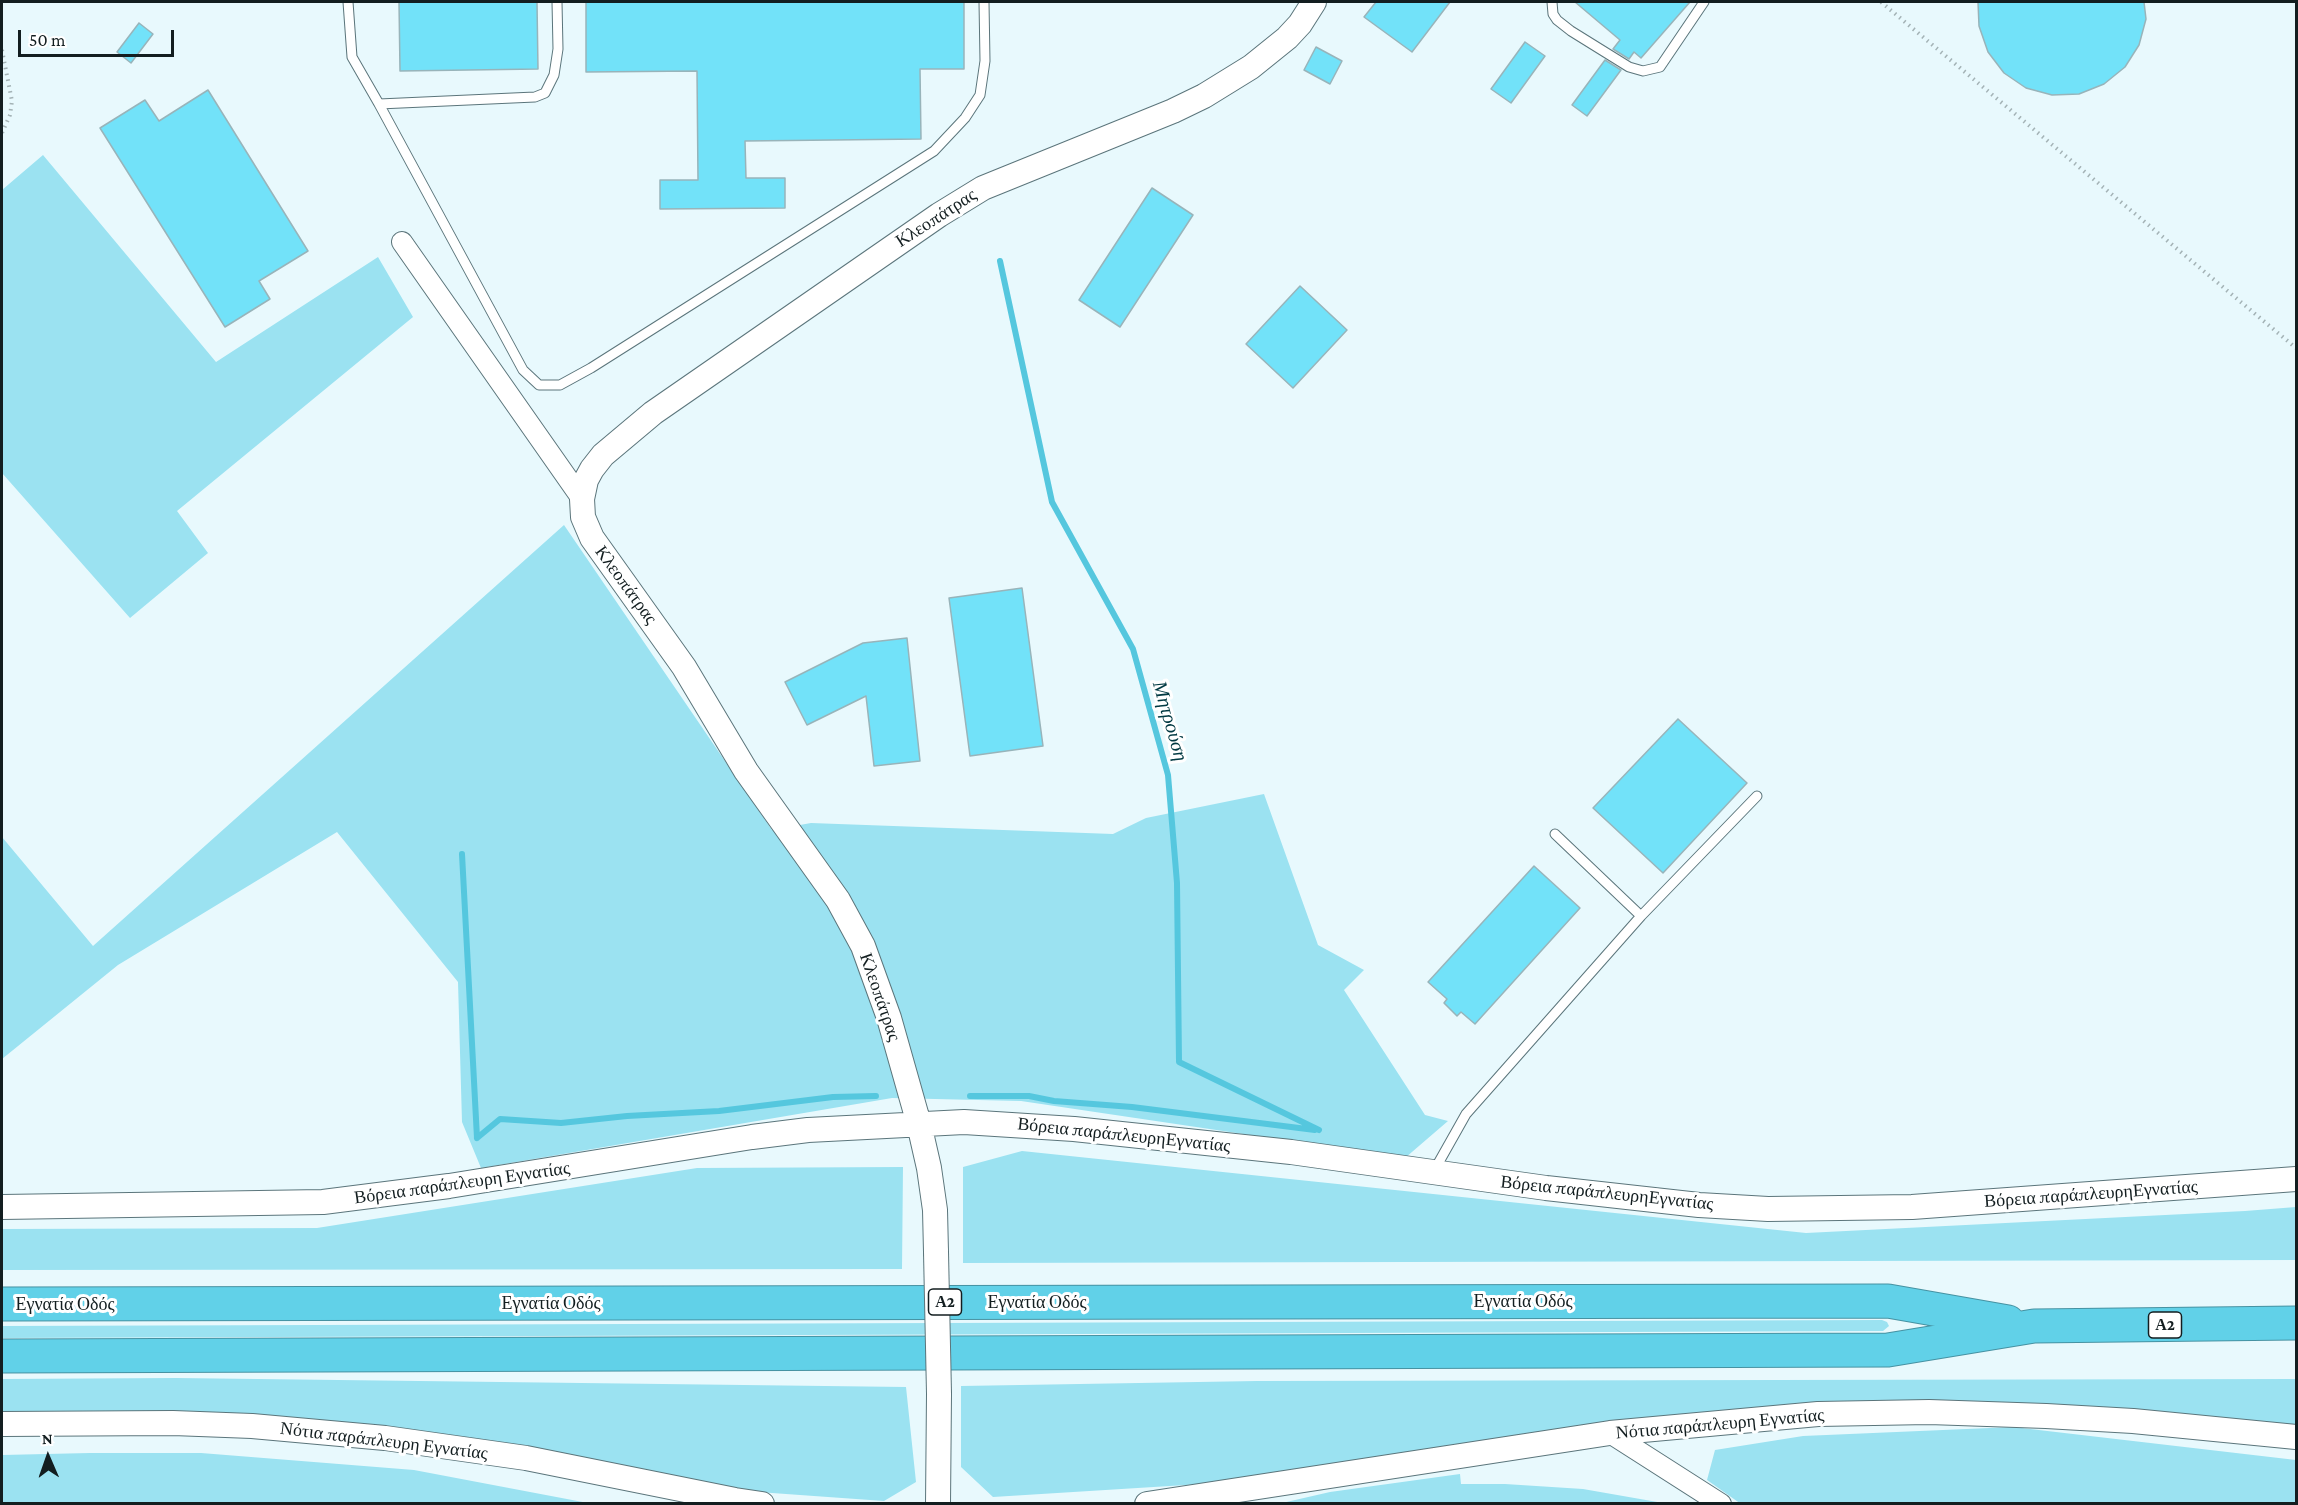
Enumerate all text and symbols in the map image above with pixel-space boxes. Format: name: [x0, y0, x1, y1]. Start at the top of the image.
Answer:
scale bar: [21, 18, 177, 56]
text: 50 m: [29, 30, 66, 50]
street label: Κλεοπάτρας: [892, 184, 980, 252]
street label: Κλεοπάτρας: [590, 542, 662, 628]
water label: Μητρούση: [1147, 678, 1193, 764]
street label: Κλεοπάτρας: [855, 950, 905, 1044]
street label: Βόρεια παράπλευρηΕγνατίας: [1016, 1113, 1232, 1157]
street label: Βόρεια παράπλευρη Εγνατίας: [353, 1157, 571, 1209]
street label: Βόρεια παράπλευρηΕγνατίας: [1499, 1171, 1715, 1215]
street label: Βόρεια παράπλευρηΕγνατίας: [1983, 1176, 2199, 1212]
road number: Α2: [928, 1289, 962, 1315]
street label: Εγνατία Οδός: [1473, 1290, 1573, 1312]
street label: Εγνατία Οδός: [987, 1291, 1087, 1313]
street label: Εγνατία Οδός: [501, 1292, 601, 1314]
street label: Εγνατία Οδός: [15, 1293, 115, 1315]
road number: Α2: [2148, 1312, 2182, 1338]
street label: Νότια παράπλευρη Εγνατίας: [1615, 1404, 1825, 1444]
street label: Νότια παράπλευρη Εγνατίας: [279, 1418, 489, 1464]
north arrow: [18, 1427, 78, 1487]
text: N: [42, 1430, 53, 1447]

